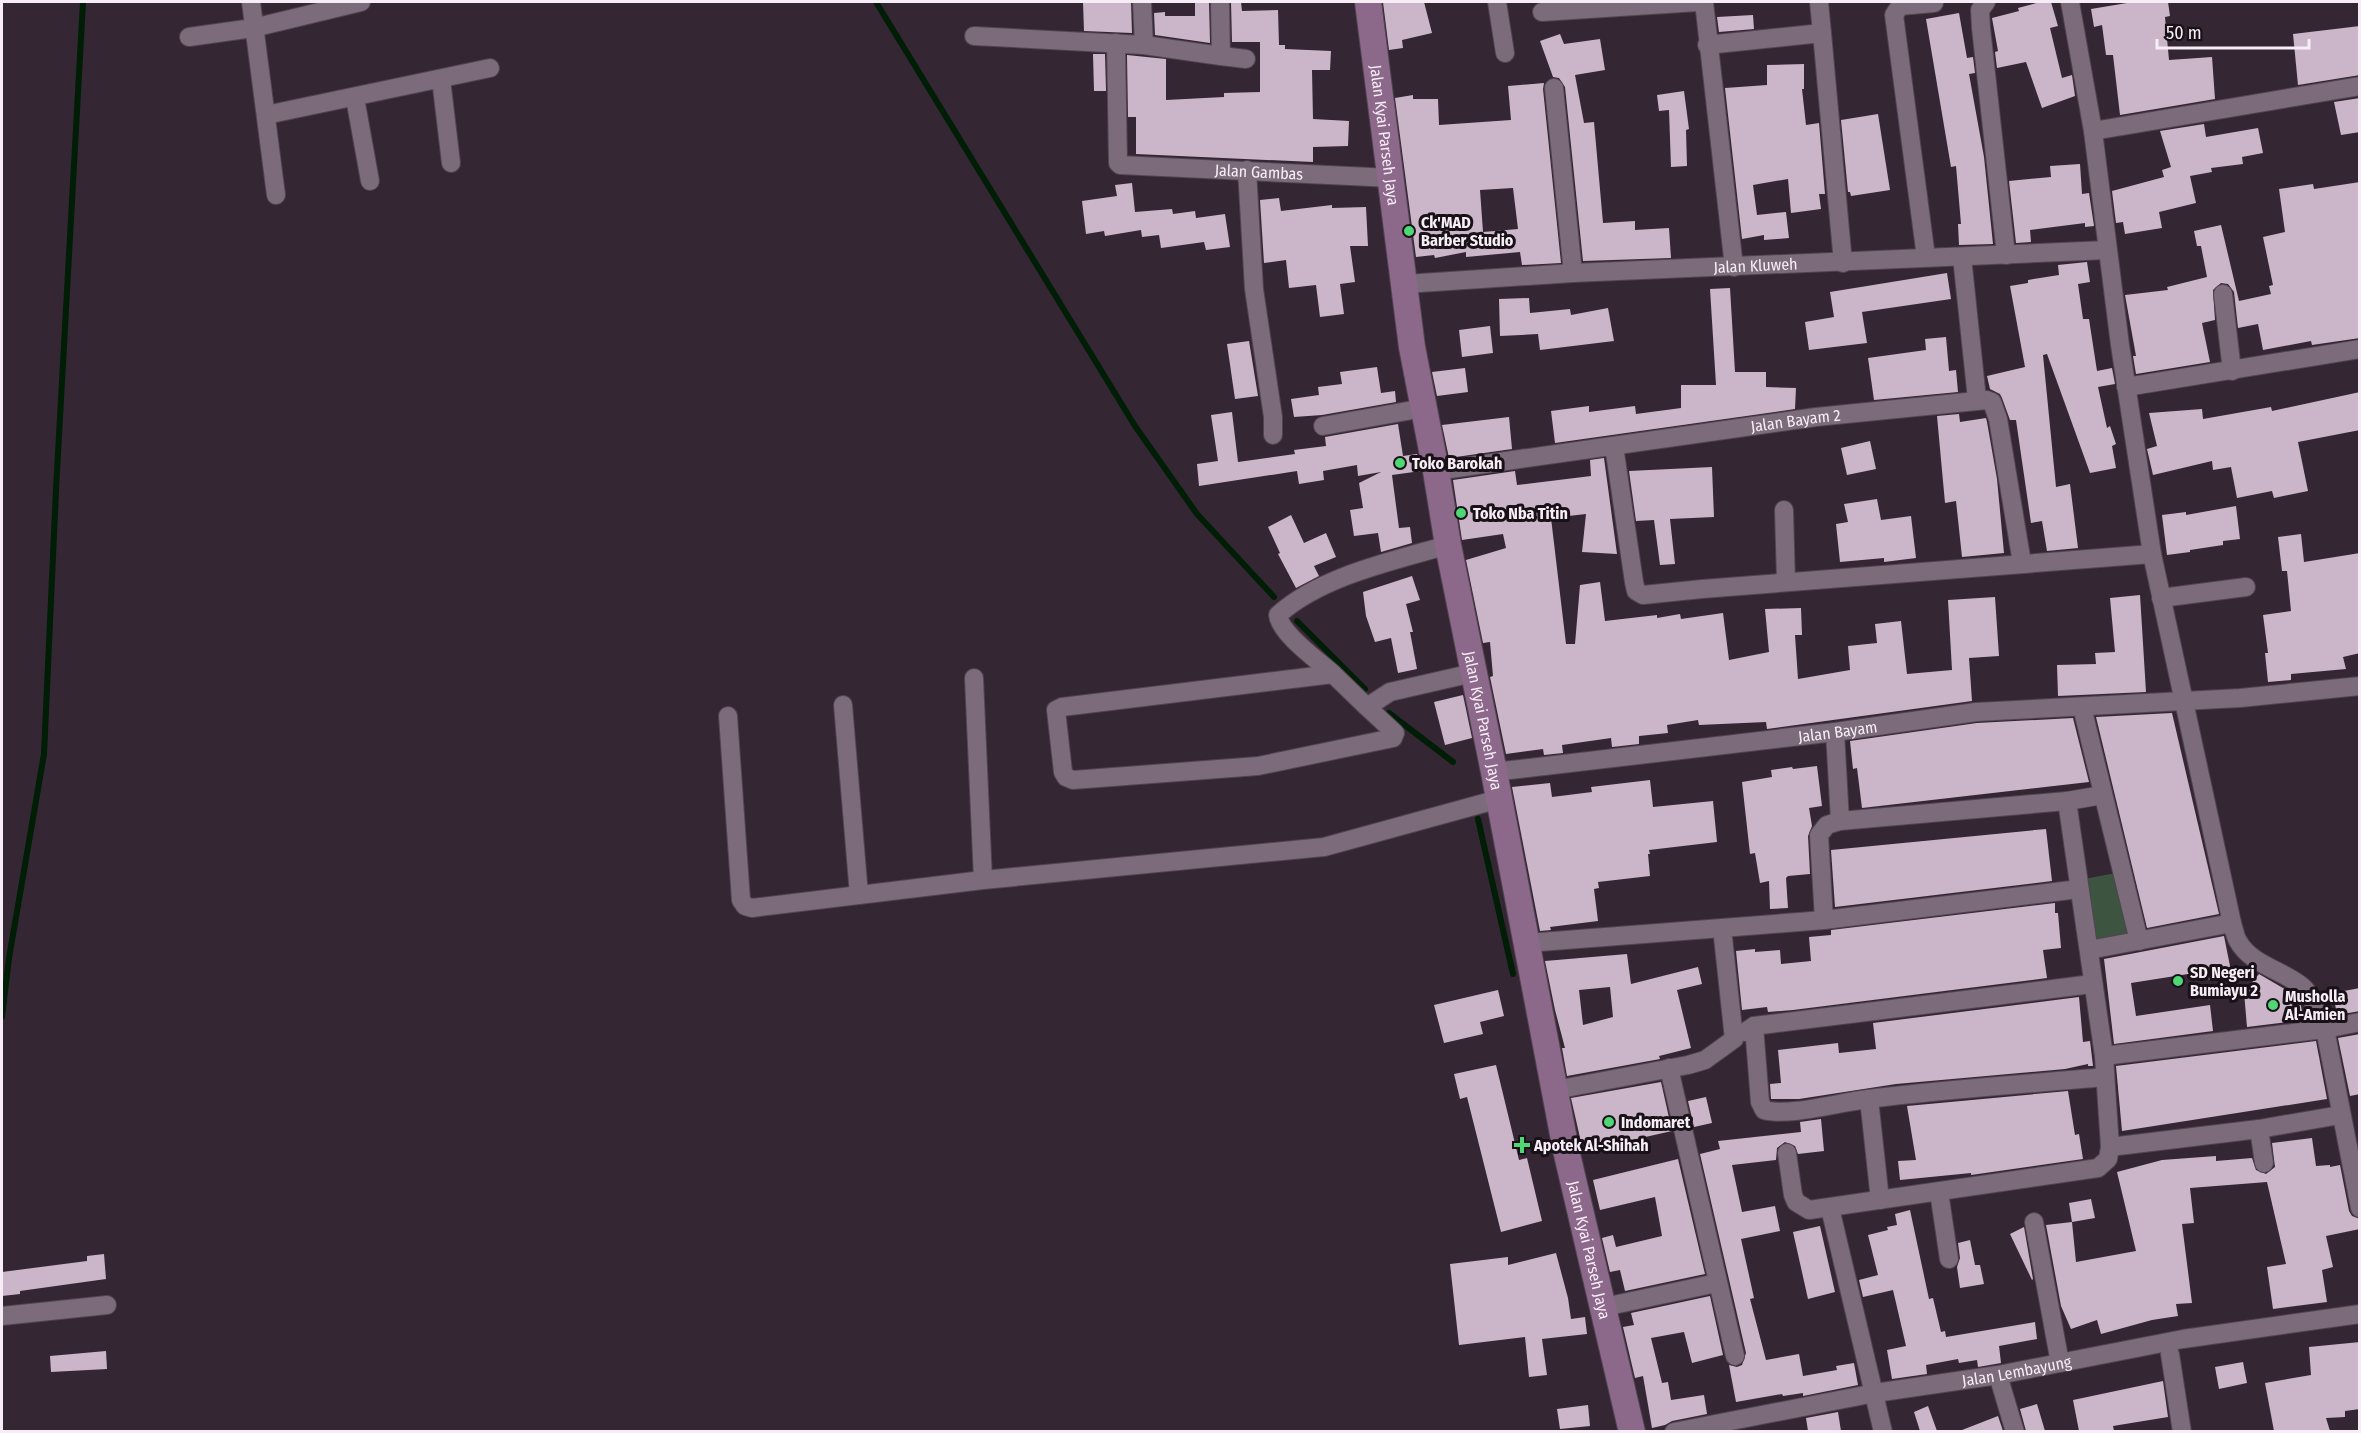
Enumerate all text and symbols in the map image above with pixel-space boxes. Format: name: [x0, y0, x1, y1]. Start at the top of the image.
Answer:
scale bar: [2157, 12, 2308, 50]
text: 50 m: [2166, 22, 2202, 44]
street label: Jalan Kyai Parseh Jaya: [1366, 64, 1403, 207]
street label: Jalan Gambas: [1214, 161, 1304, 184]
place label: Ck'MAD Barber Studio: [1421, 213, 1514, 250]
marker: Ck'MAD Barber Studio: [1402, 224, 1416, 238]
street label: Jalan Kluweh: [1713, 254, 1798, 277]
street label: Jalan Bayam 2: [1749, 406, 1841, 436]
place label: Toko Barokah: [1412, 454, 1502, 473]
marker: Toko Barokah: [1393, 456, 1407, 470]
place label: Toko Nba Titin: [1473, 504, 1568, 523]
marker: Toko Nba Titin: [1454, 506, 1468, 520]
street label: Jalan Kyai Parseh Jaya: [1460, 649, 1506, 792]
street label: Jalan Bayam: [1797, 717, 1879, 746]
place label: SD Negeri Bumiayu 2: [2190, 963, 2259, 1000]
marker: SD Negeri Bumiayu 2: [2171, 974, 2185, 988]
place label: Musholla Al-Amien: [2284, 987, 2345, 1024]
marker: Musholla Al-Amien: [2266, 998, 2280, 1012]
place label: Indomaret: [1621, 1113, 1691, 1132]
marker: Indomaret: [1602, 1115, 1616, 1129]
place label: Apotek Al-Shihah: [1533, 1136, 1649, 1155]
marker: Apotek Al-Shihah: [1515, 1138, 1529, 1152]
street label: Jalan Kyai Parseh Jaya: [1563, 1179, 1614, 1321]
street label: Jalan Lembayung: [1961, 1352, 2073, 1390]

